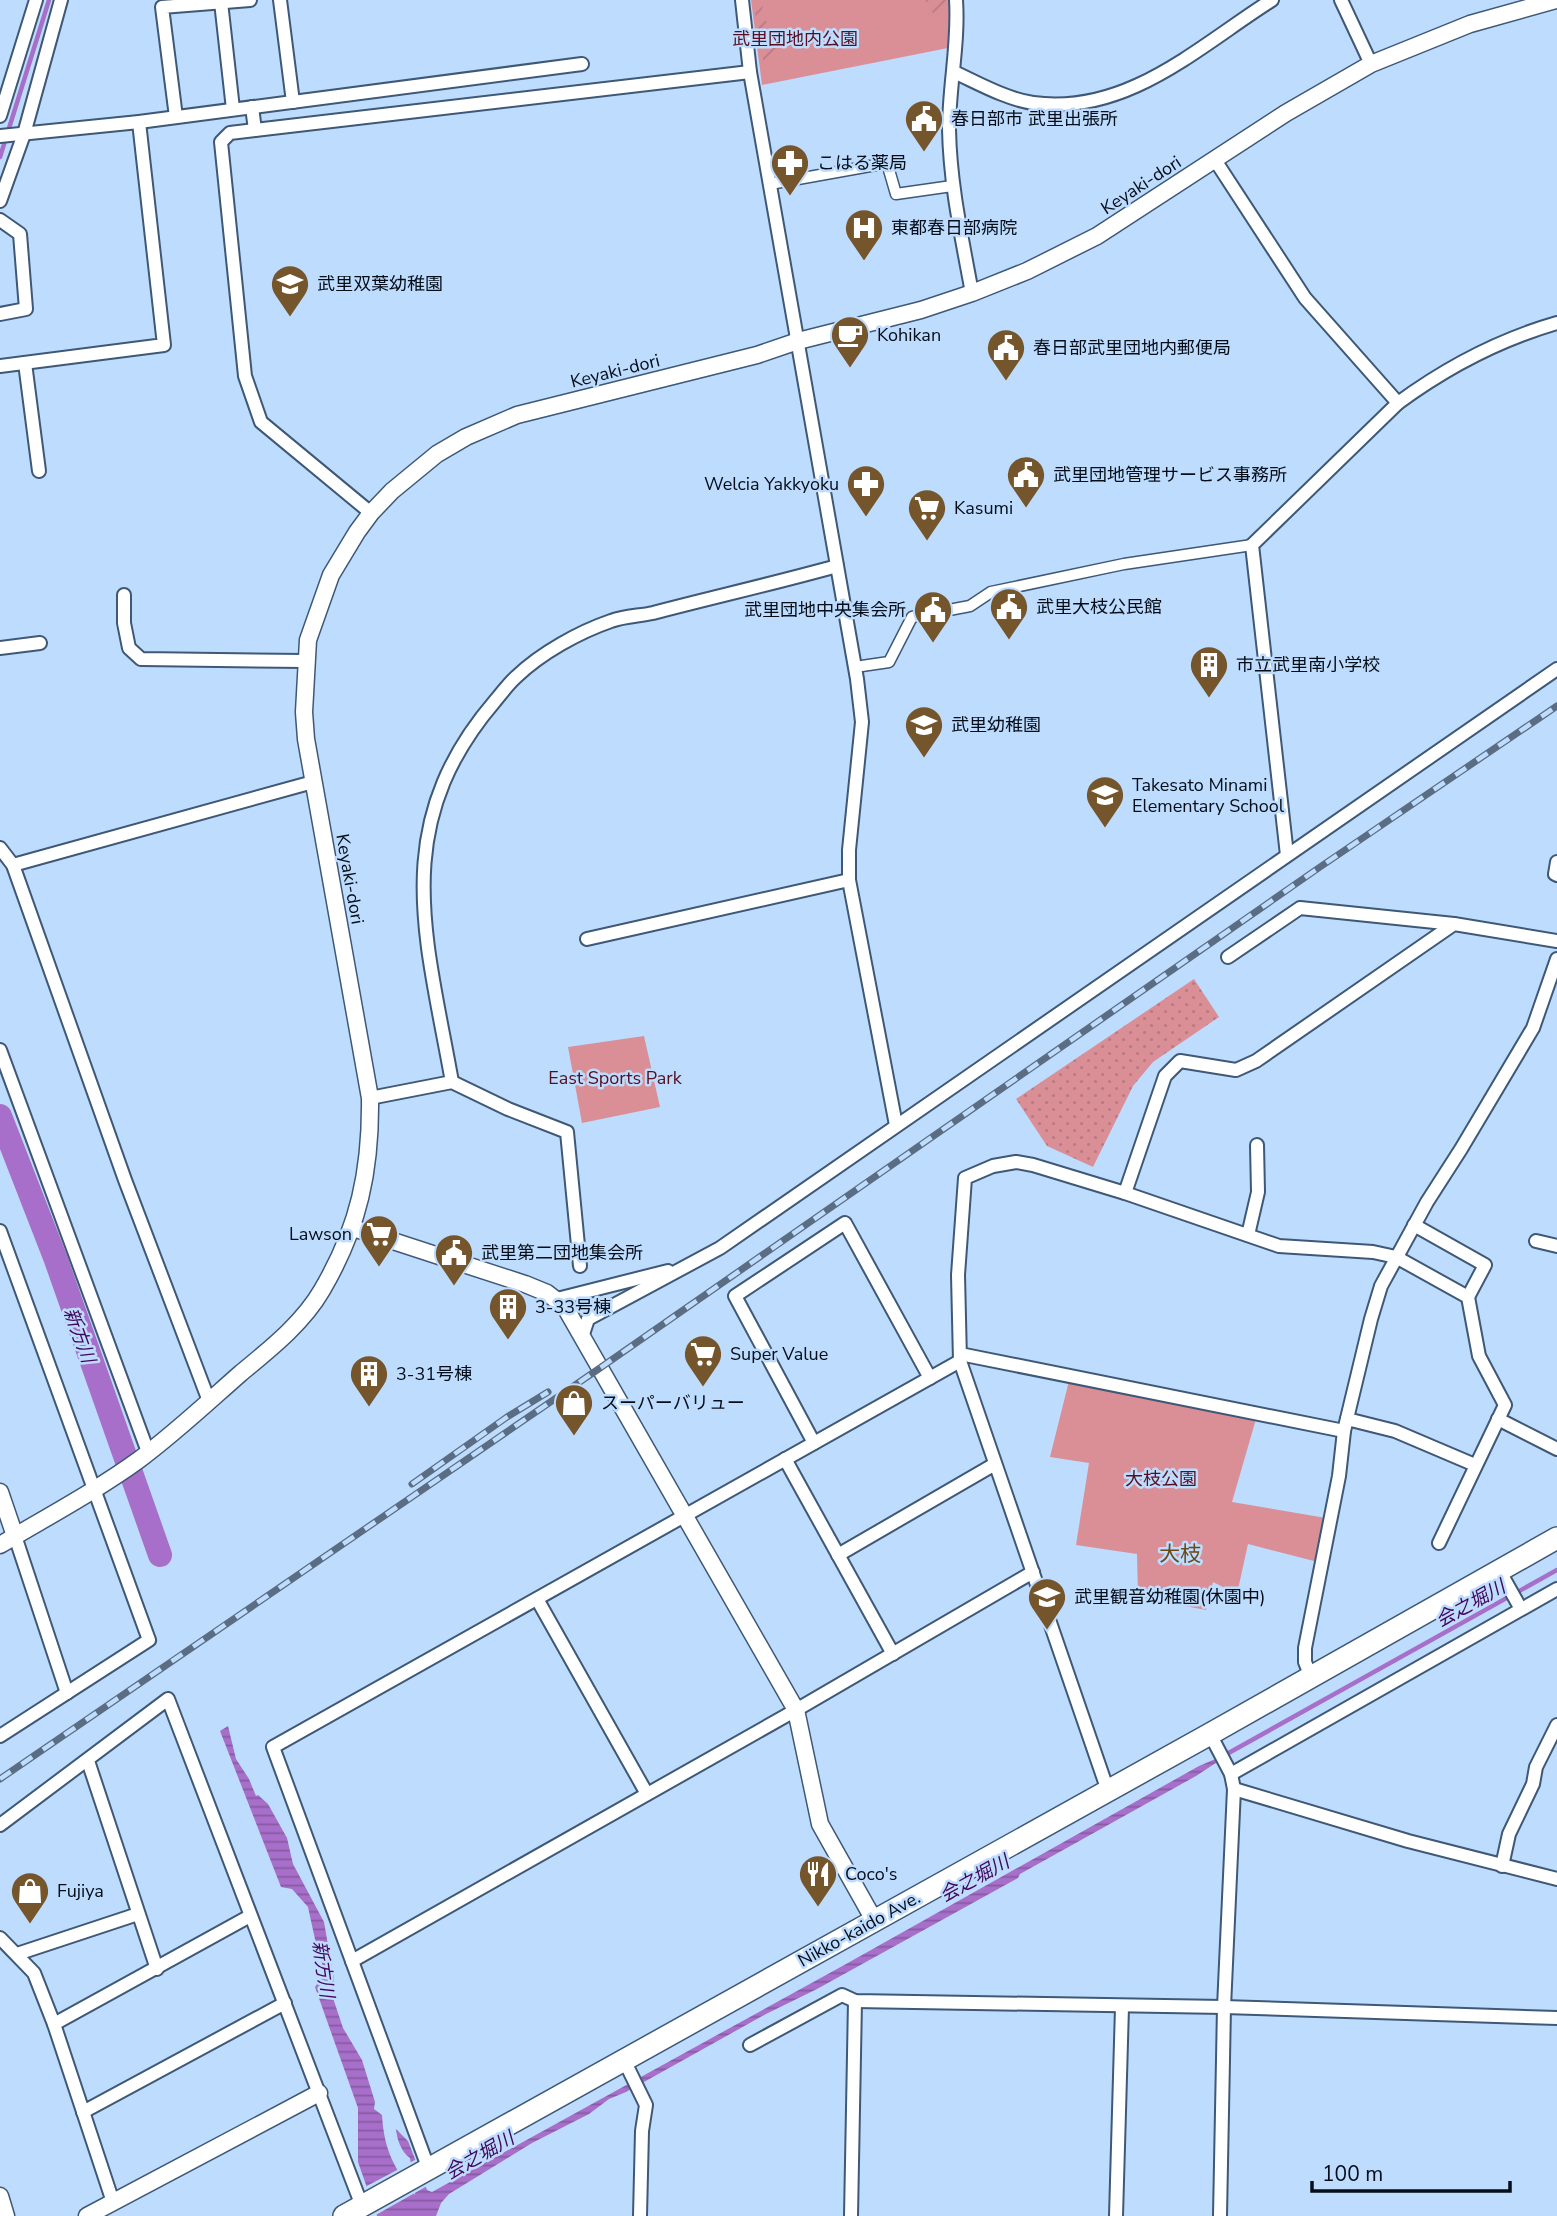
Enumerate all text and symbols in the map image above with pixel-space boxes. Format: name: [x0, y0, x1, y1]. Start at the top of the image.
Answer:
park label: 武里団地内公園: [732, 27, 858, 51]
public building icon: 春日部市 武里出張所: [903, 98, 945, 153]
place label: 春日部市 武里出張所: [951, 107, 1118, 131]
pharmacy icon: こはる薬局: [769, 142, 811, 197]
street label: Keyaki-dori: [1096, 150, 1186, 220]
place label: こはる薬局: [817, 151, 907, 175]
hospital icon: 東都春日部病院: [843, 207, 885, 262]
place label: 東都春日部病院: [891, 216, 1017, 240]
school or university icon: 武里双葉幼稚園: [269, 263, 311, 318]
place label: 武里双葉幼稚園: [317, 272, 443, 296]
cafe icon: Kohikan: [829, 314, 871, 369]
place label: Kohikan: [877, 323, 941, 347]
public building icon: 春日部武里団地内郵便局: [985, 327, 1027, 382]
place label: 春日部武里団地内郵便局: [1033, 336, 1231, 360]
street label: Keyaki-dori: [568, 348, 662, 394]
public building icon: 武里団地管理サービス事務所: [1005, 454, 1047, 509]
pharmacy icon: Welcia Yakkyoku: [845, 463, 887, 518]
place label: 武里団地管理サービス事務所: [1053, 463, 1287, 487]
place label: Welcia Yakkyoku: [704, 472, 839, 496]
supermarket icon: Kasumi: [906, 487, 948, 542]
place label: Kasumi: [954, 496, 1013, 520]
public building icon: 武里大枝公民館: [988, 586, 1030, 641]
public building icon: 武里団地中央集会所: [912, 589, 954, 644]
place label: 武里大枝公民館: [1036, 595, 1162, 619]
place label: 武里団地中央集会所: [744, 598, 906, 622]
building icon: 市立武里南小学校: [1188, 644, 1230, 699]
place label: 市立武里南小学校: [1236, 653, 1380, 677]
school or university icon: 武里幼稚園: [903, 704, 945, 759]
place label: 武里幼稚園: [951, 713, 1041, 737]
place label: Takesato Minami Elementary School: [1132, 773, 1285, 818]
school or university icon: Takesato Minami Elementary School: [1084, 774, 1126, 829]
street label: Keyaki-dori: [330, 832, 370, 926]
park label: East Sports Park: [548, 1066, 683, 1090]
supermarket icon: Lawson: [358, 1213, 400, 1268]
place label: Lawson: [289, 1222, 352, 1246]
public building icon: 武里第二団地集会所: [433, 1232, 475, 1287]
place label: 武里第二団地集会所: [481, 1241, 643, 1265]
building icon: 3-33号棟: [487, 1286, 529, 1341]
place label: 3-33号棟: [535, 1295, 611, 1319]
water label: 新方川: [57, 1304, 102, 1368]
supermarket icon: Super Value: [682, 1333, 724, 1388]
place label: Super Value: [730, 1342, 828, 1366]
building icon: 3-31号棟: [348, 1353, 390, 1408]
place label: 3-31号棟: [396, 1362, 472, 1386]
shop icon: スーパーバリュー: [553, 1382, 595, 1437]
place label: スーパーバリュー: [601, 1391, 745, 1415]
park label: 大枝公園: [1125, 1467, 1197, 1491]
district label: 大枝: [1159, 1540, 1201, 1568]
water label: 会之堀川: [1431, 1573, 1512, 1634]
school or university icon: 武里観音幼稚園(休園中): [1026, 1576, 1068, 1631]
place label: 武里観音幼稚園(休園中): [1074, 1585, 1265, 1609]
water label: 会之堀川: [935, 1848, 1016, 1909]
restaurant icon: Coco's: [797, 1853, 839, 1908]
place label: Coco's: [845, 1862, 897, 1886]
shop icon: Fujiya: [9, 1870, 51, 1925]
place label: Fujiya: [57, 1879, 104, 1903]
street label: Nikko-kaido Ave.: [794, 1885, 924, 1973]
water label: 新方川: [306, 1939, 340, 2001]
water label: 会之堀川: [440, 2125, 521, 2186]
scale bar: [1312, 2150, 1510, 2194]
text: 100 m: [1322, 2160, 1383, 2188]

